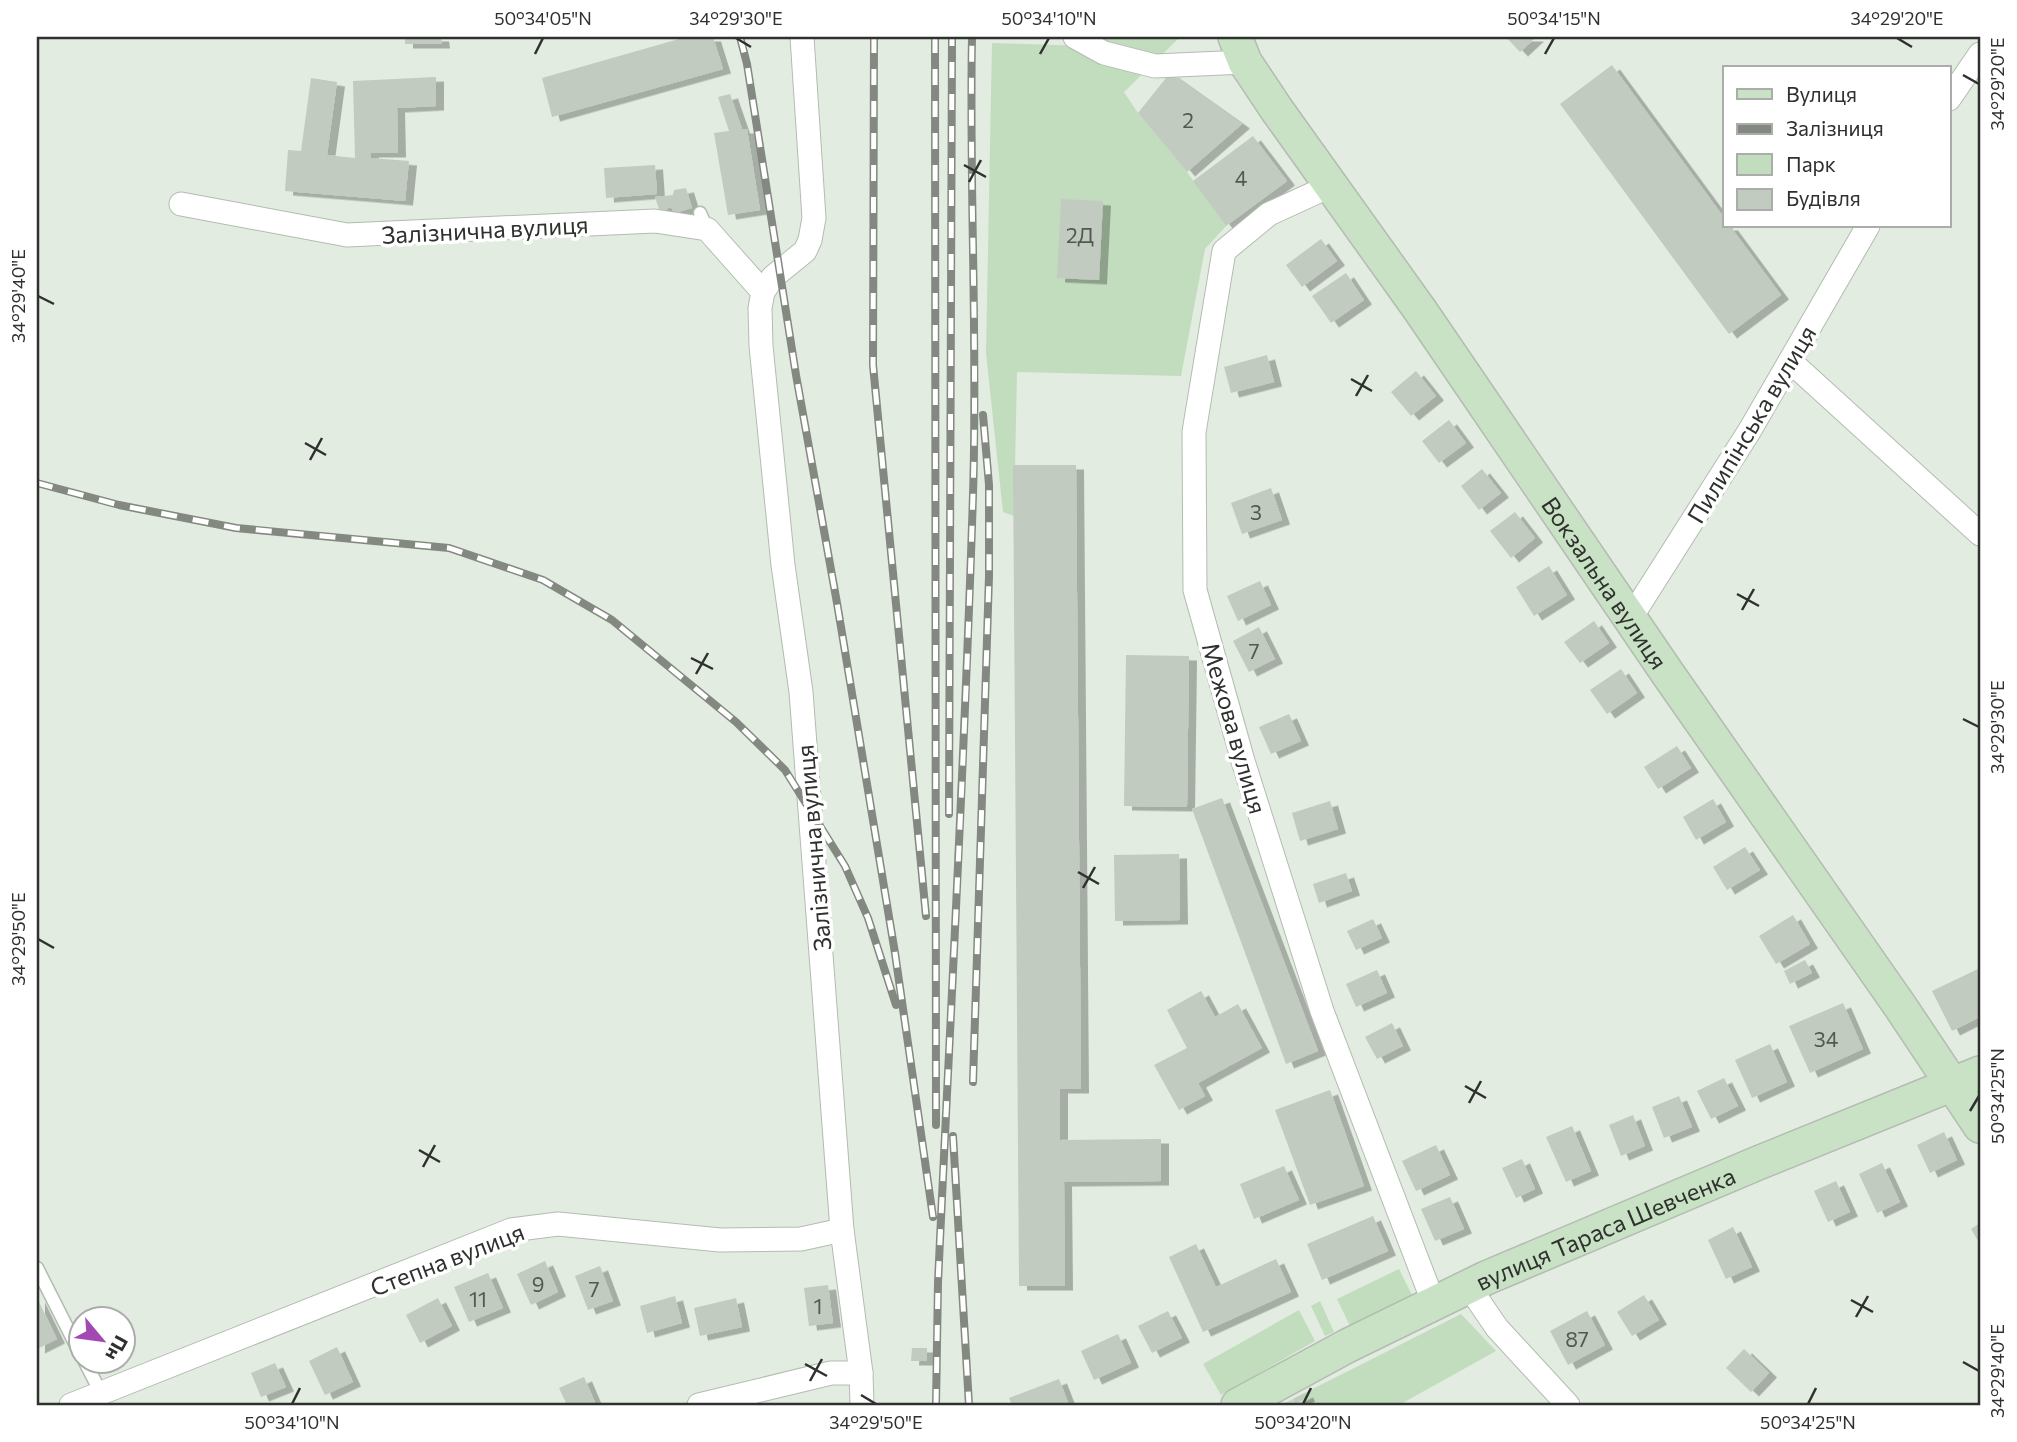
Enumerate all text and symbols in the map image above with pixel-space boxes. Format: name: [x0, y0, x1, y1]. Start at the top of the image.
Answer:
text: 50°34'05"N: [494, 7, 592, 29]
text: 34°29'30"E: [689, 7, 783, 29]
text: 50°34'10"N: [1002, 7, 1096, 29]
text: 50°34'15"N: [1507, 7, 1601, 29]
text: 34°29'20"E: [1850, 7, 1944, 29]
text: 34°29'20"E: [1986, 37, 2008, 131]
legend: [1723, 66, 1951, 228]
text: Вулиця: [1786, 81, 1857, 106]
house number: 2: [1182, 107, 1194, 132]
text: Залізниця: [1786, 115, 1884, 140]
text: Парк: [1786, 151, 1836, 176]
house number: 4: [1235, 165, 1248, 190]
text: Будівля: [1786, 185, 1861, 210]
street label: Залізнична вулиця: [381, 209, 589, 249]
house number: 2Д: [1066, 222, 1094, 247]
text: 34°29'40"E: [7, 249, 29, 343]
street label: Пилипінська вулиця: [1681, 320, 1821, 528]
street label: Вокзальна вулиця: [1537, 491, 1674, 674]
house number: 3: [1250, 499, 1262, 524]
house number: 7: [1248, 638, 1260, 663]
street label: Межова вулиця: [1197, 639, 1273, 817]
text: 34°29'30"E: [1986, 680, 2008, 774]
street label: Залізнична вулиця: [790, 744, 836, 952]
text: 34°29'50"E: [7, 892, 29, 986]
house number: 34: [1814, 1026, 1839, 1051]
text: 50°34'25"N: [1986, 1048, 2008, 1144]
street label: вулиця Тараса Шевченка: [1470, 1160, 1739, 1296]
street label: Степна вулиця: [366, 1216, 528, 1302]
house number: 9: [532, 1271, 544, 1296]
house number: 7: [588, 1276, 600, 1301]
house number: 11: [469, 1286, 487, 1311]
house number: 1: [814, 1293, 822, 1318]
north arrow: [66, 1306, 136, 1376]
text: 34°29'40"E: [1986, 1324, 2008, 1418]
house number: 87: [1565, 1326, 1589, 1351]
text: Пн: [101, 1332, 133, 1365]
text: 50°34'10"N: [245, 1411, 339, 1433]
text: 34°29'50"E: [829, 1411, 923, 1433]
text: 50°34'20"N: [1254, 1411, 1352, 1433]
text: 50°34'25"N: [1760, 1411, 1856, 1433]

